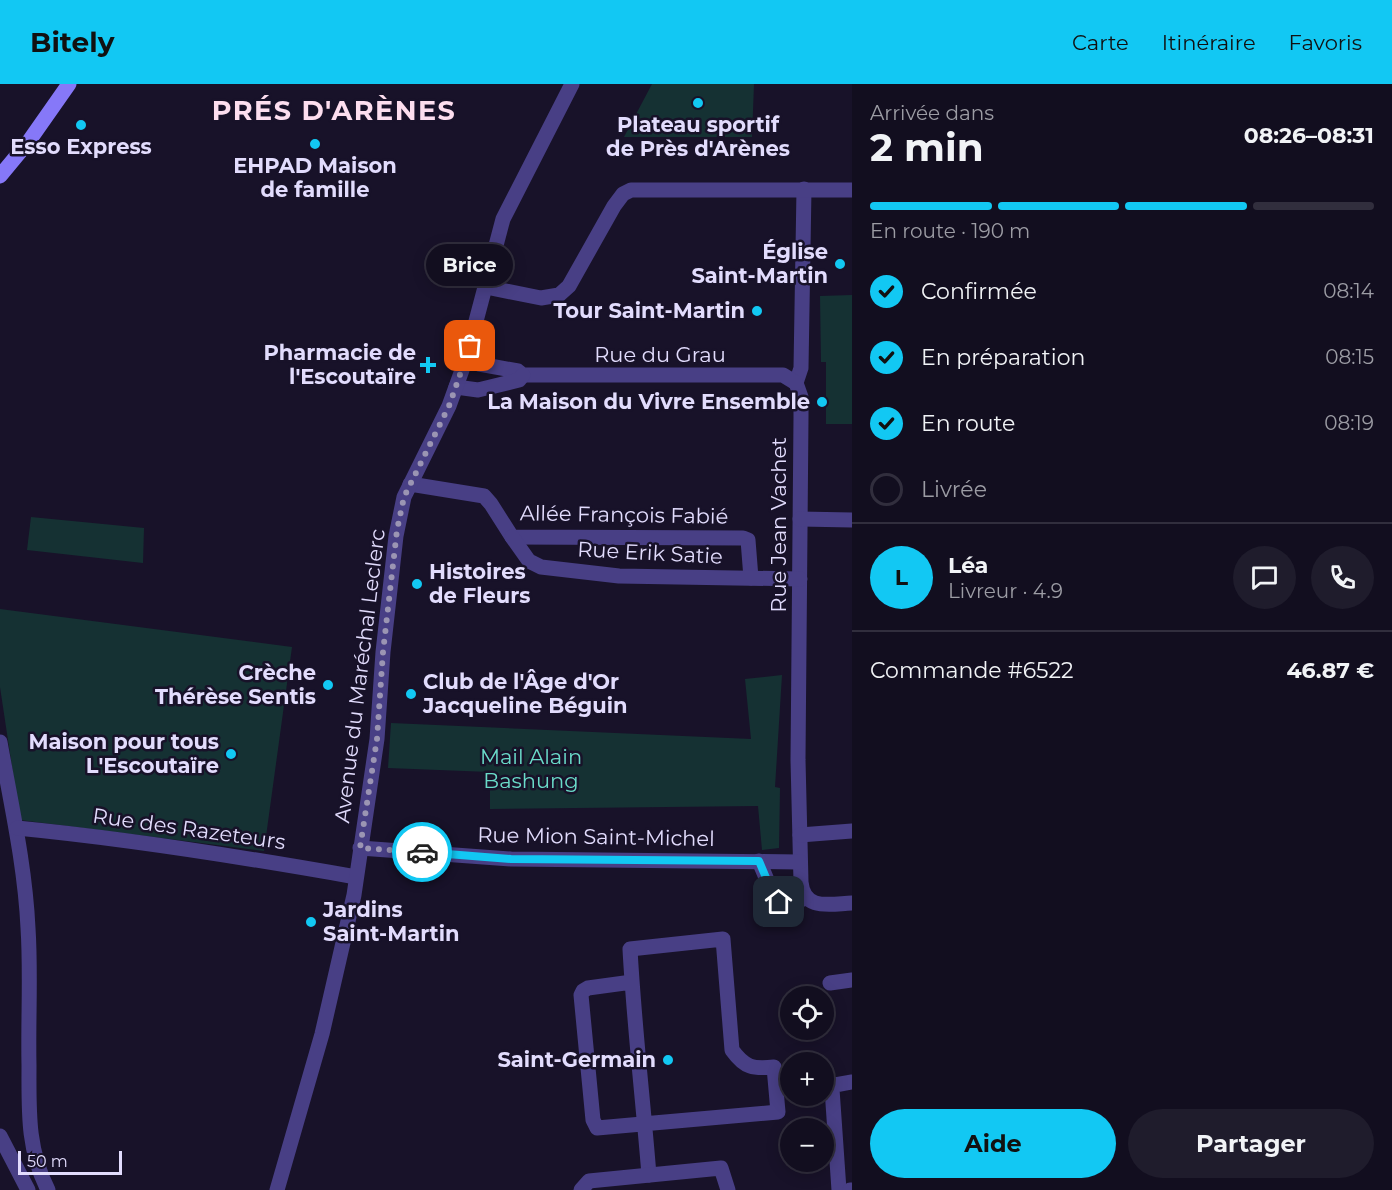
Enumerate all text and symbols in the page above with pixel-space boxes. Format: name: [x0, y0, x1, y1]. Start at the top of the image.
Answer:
text: Bitely: [30, 25, 114, 59]
text: Carte: [1072, 30, 1129, 55]
text: Itinéraire: [1162, 30, 1256, 55]
text: Favoris: [1289, 30, 1362, 55]
district label: PRÉS D'ARÈNES: [212, 94, 456, 127]
marker: Plateau sportif de Près d'Arènes: [691, 96, 705, 110]
text: Arrivée dans: [870, 101, 994, 125]
place label: Plateau sportif de Près d'Arènes: [606, 112, 790, 161]
marker: Esso Express: [74, 118, 88, 132]
text: 08:26–08:31: [1244, 122, 1374, 149]
text: 2 min: [870, 123, 984, 171]
place label: Esso Express: [10, 134, 152, 159]
marker: EHPAD Maison de famille: [308, 137, 322, 151]
place label: EHPAD Maison de famille: [233, 153, 397, 202]
text: En route · 190 m: [870, 219, 1030, 243]
place label: Église Saint-Martin: [691, 239, 828, 288]
callout: Brice: [426, 244, 514, 286]
text: Brice: [442, 253, 497, 277]
marker: Église Saint-Martin: [833, 257, 847, 271]
icon: check: [870, 275, 903, 308]
text: Confirmée: [921, 278, 1037, 305]
text: 08:14: [1323, 279, 1374, 303]
place label: Tour Saint-Martin: [553, 298, 745, 323]
marker: Tour Saint-Martin: [750, 304, 764, 318]
pin: [444, 320, 495, 371]
icon: bag: [453, 329, 486, 362]
place label: Pharmacie de l'Escoutaïre: [263, 340, 416, 389]
icon: check: [870, 341, 903, 374]
street label: Rue du Grau: [594, 342, 726, 367]
text: En préparation: [921, 344, 1085, 371]
text: 08:15: [1325, 345, 1374, 369]
marker: Pharmacie de l'Escoutaïre: [421, 358, 435, 372]
place label: La Maison du Vivre Ensemble: [487, 389, 810, 414]
marker: La Maison du Vivre Ensemble: [815, 395, 829, 409]
icon: check: [870, 407, 903, 440]
text: En route: [921, 410, 1015, 437]
text: 08:19: [1324, 411, 1374, 435]
street label: Rue Jean Vachet: [766, 437, 791, 613]
text: Livrée: [921, 476, 987, 503]
street label: Allée François Fabié: [520, 500, 728, 529]
street label: Avenue du Maréchal Leclerc: [329, 527, 390, 824]
street label: Rue Erik Satie: [577, 536, 723, 569]
button: chat: [1233, 546, 1296, 609]
button: phone: [1311, 546, 1374, 609]
text: Léa: [948, 552, 988, 579]
place label: Histoires de Fleurs: [429, 559, 530, 608]
text: L: [895, 564, 908, 591]
marker: Histoires de Fleurs: [410, 577, 424, 591]
text: Livreur · 4.9: [948, 579, 1063, 603]
text: Commande #6522: [870, 657, 1073, 684]
text: 46.87 €: [1286, 657, 1374, 684]
place label: Crèche Thérèse Sentis: [155, 660, 316, 709]
place label: Club de l'Âge d'Or Jacqueline Béguin: [422, 669, 628, 718]
marker: Crèche Thérèse Sentis: [321, 678, 335, 692]
marker: Club de l'Âge d'Or Jacqueline Béguin: [404, 687, 418, 701]
place label: Maison pour tous L'Escoutaïre: [29, 729, 219, 778]
park label: Mail Alain Bashung: [480, 744, 582, 793]
marker: Maison pour tous L'Escoutaïre: [224, 747, 238, 761]
street label: Rue des Razeteurs: [91, 803, 287, 854]
courier: [392, 822, 452, 882]
street label: Rue Mion Saint-Michel: [477, 822, 715, 851]
icon: car: [406, 836, 439, 869]
pin: [753, 876, 804, 927]
icon: home: [762, 885, 795, 918]
place label: Jardins Saint-Martin: [322, 897, 460, 946]
marker: Jardins Saint-Martin: [304, 915, 318, 929]
map controls: [780, 986, 834, 1172]
button: locate: [780, 986, 834, 1040]
place label: Saint-Germain: [497, 1047, 656, 1072]
button: +: [780, 1052, 834, 1106]
marker: Saint-Germain: [661, 1053, 675, 1067]
button: Aide: [870, 1109, 1116, 1178]
button: Partager: [1128, 1109, 1374, 1178]
button: −: [780, 1118, 834, 1172]
scale bar: [18, 1148, 122, 1176]
text: 50 m: [27, 1152, 68, 1171]

